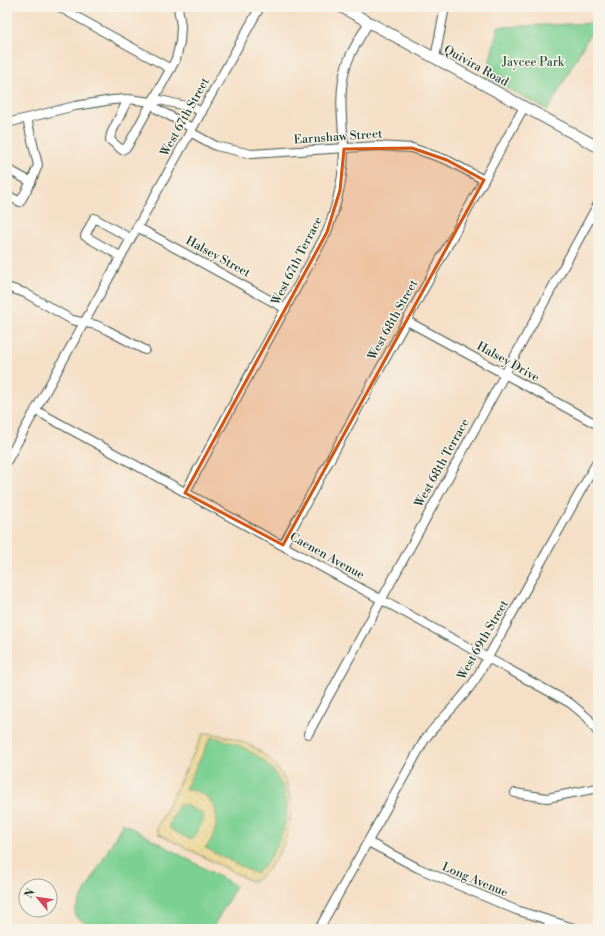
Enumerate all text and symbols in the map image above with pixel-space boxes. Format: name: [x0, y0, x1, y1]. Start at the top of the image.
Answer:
street label: Quivira Road: [441, 42, 511, 90]
park label: Jaycee Park: [501, 55, 565, 70]
street label: West 67th Street: [157, 74, 213, 160]
street label: Earnshaw Street: [293, 126, 383, 148]
street label: West 67th Terrace: [268, 214, 326, 309]
street label: Halsey Street: [183, 233, 254, 281]
street label: West 68th Street: [364, 277, 422, 364]
street label: Halsey Drive: [474, 339, 542, 385]
street label: West 68th Terrace: [411, 416, 473, 511]
street label: Caenen Avenue: [287, 529, 367, 583]
street label: West 69th Street: [454, 597, 512, 683]
street label: Long Avenue: [440, 859, 510, 901]
north arrow: [18, 878, 58, 918]
text: N: [22, 886, 39, 901]

